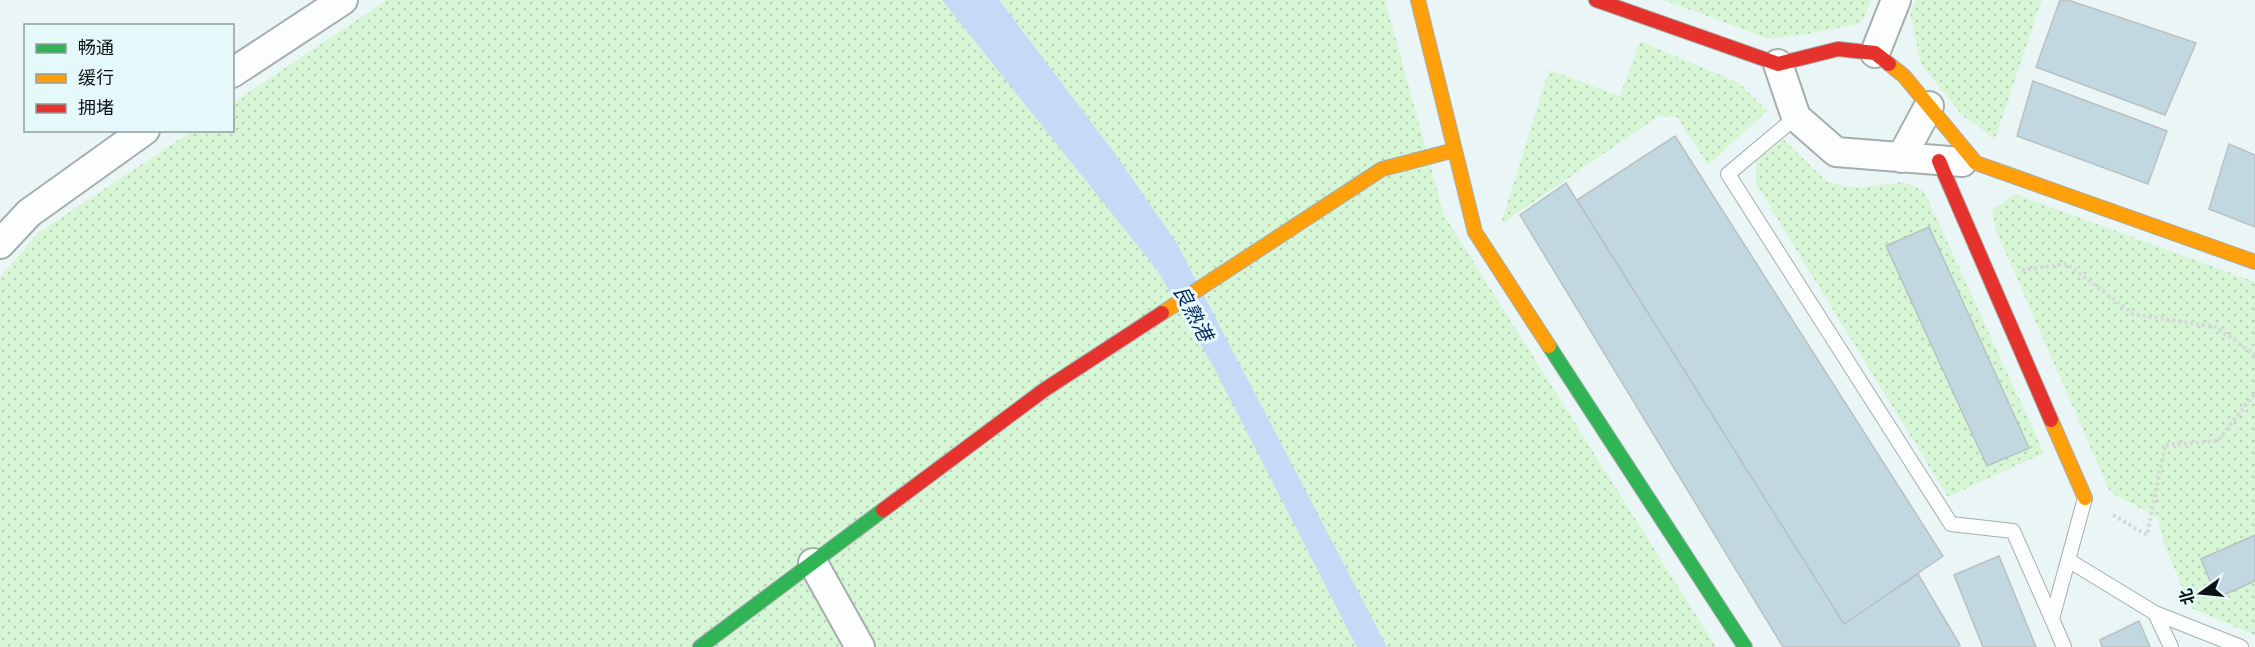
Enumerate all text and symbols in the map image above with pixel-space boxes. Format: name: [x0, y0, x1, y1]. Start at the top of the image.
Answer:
legend: [24, 24, 234, 132]
text: 畅通: [78, 37, 114, 59]
text: 缓行: [78, 67, 114, 89]
text: 拥堵: [78, 97, 114, 119]
water label: 良熟港: [1167, 281, 1219, 348]
north arrow: [2171, 563, 2231, 623]
text: 北: [2176, 586, 2199, 607]

